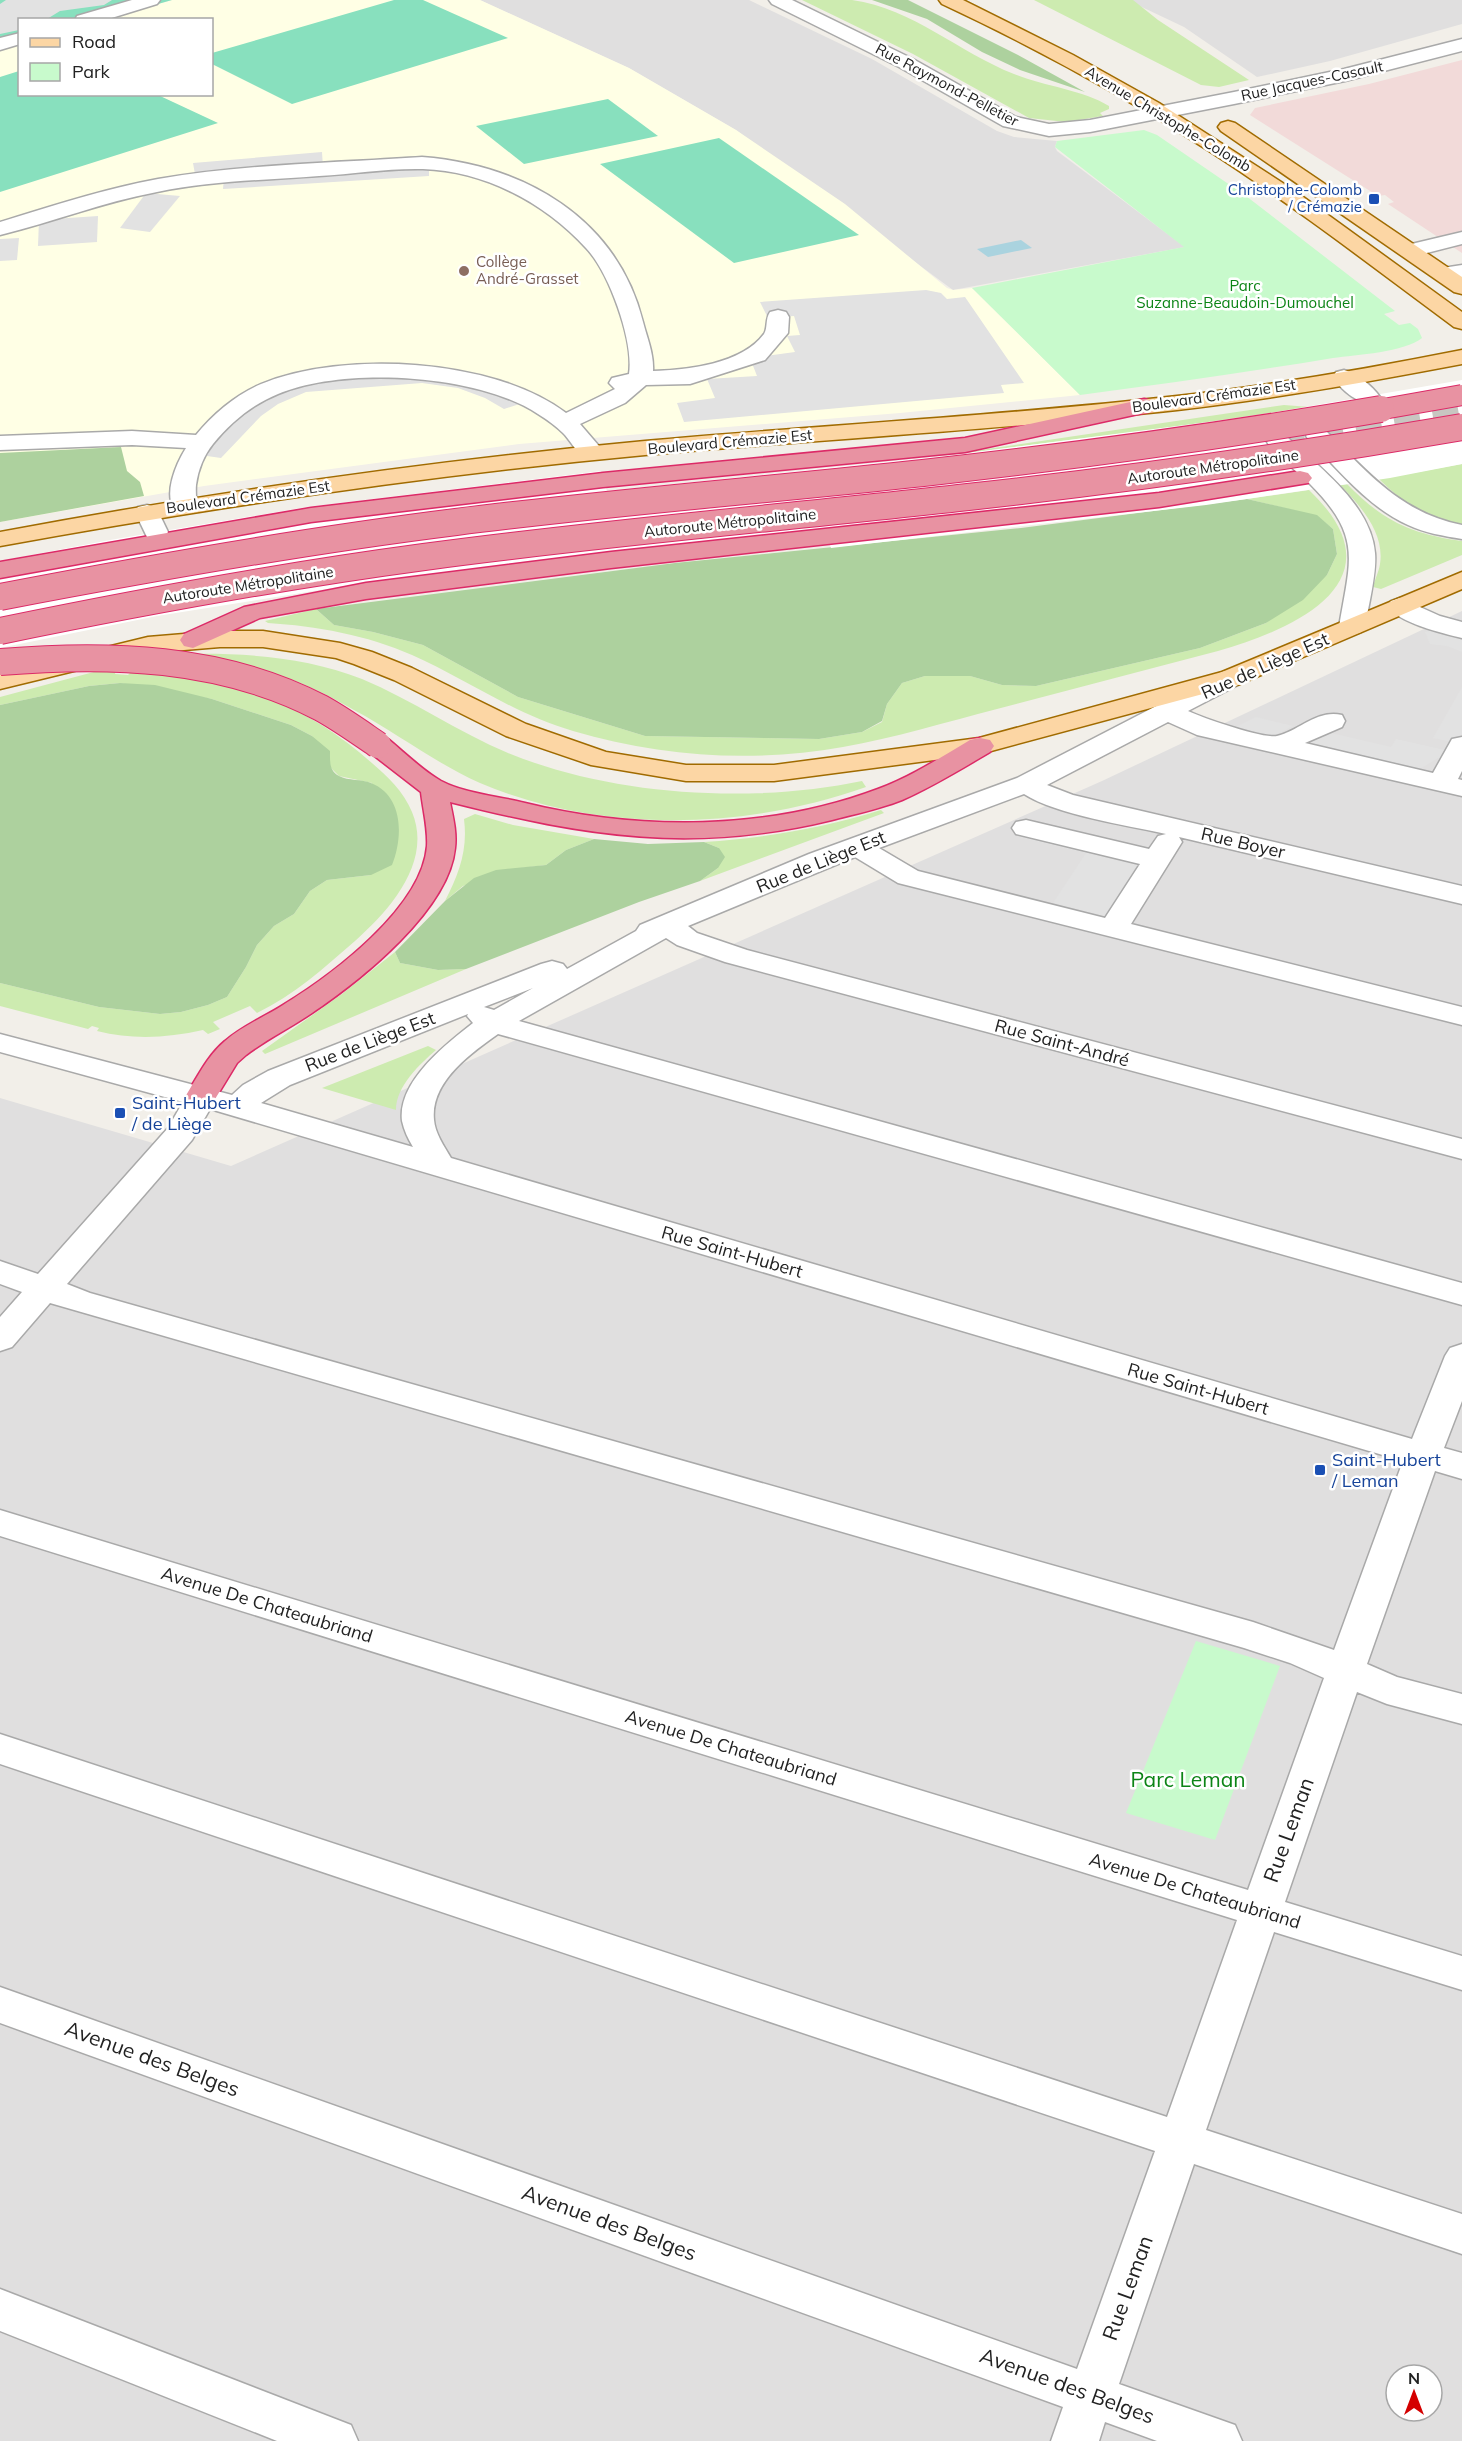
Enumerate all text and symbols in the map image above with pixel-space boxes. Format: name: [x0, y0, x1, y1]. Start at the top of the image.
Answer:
legend: [18, 18, 213, 96]
text: Road: [72, 30, 116, 53]
street label: Rue Raymond-Pelletier: [872, 39, 1023, 131]
street label: Rue Jacques-Casault: [1239, 56, 1385, 105]
text: Park: [72, 60, 111, 83]
street label: Avenue Christophe-Colomb: [1082, 61, 1255, 176]
place label: Christophe-Colomb / Crémazie: [1228, 180, 1362, 216]
marker: Christophe-Colomb / Crémazie: [1367, 192, 1381, 206]
place label: Collège André-Grasset: [476, 252, 579, 288]
marker: Collège André-Grasset: [457, 264, 471, 278]
park label: Parc Suzanne-Beaudoin-Dumouchel: [1136, 276, 1354, 312]
street label: Boulevard Crémazie Est: [1131, 375, 1297, 416]
street label: Boulevard Crémazie Est: [647, 425, 813, 458]
street label: Autoroute Métropolitaine: [1126, 445, 1300, 488]
street label: Boulevard Crémazie Est: [165, 476, 331, 517]
street label: Autoroute Métropolitaine: [643, 504, 817, 541]
street label: Autoroute Métropolitaine: [161, 562, 335, 607]
street label: Rue de Liège Est: [1197, 627, 1332, 704]
street label: Rue Boyer: [1199, 822, 1288, 863]
street label: Rue de Liège Est: [753, 825, 889, 898]
street label: Rue de Liège Est: [302, 1006, 438, 1077]
street label: Rue Saint-André: [992, 1013, 1132, 1072]
place label: Saint-Hubert / de Liège: [131, 1091, 241, 1135]
marker: Saint-Hubert / de Liège: [113, 1106, 127, 1120]
street label: Rue Saint-Hubert: [659, 1220, 806, 1283]
street label: Rue Saint-Hubert: [1125, 1357, 1272, 1420]
place label: Saint-Hubert / Leman: [1331, 1448, 1441, 1492]
marker: Saint-Hubert / Leman: [1313, 1463, 1327, 1477]
street label: Avenue De Chateaubriand: [159, 1561, 376, 1648]
street label: Avenue De Chateaubriand: [623, 1704, 840, 1791]
park label: Parc Leman: [1130, 1766, 1246, 1792]
street label: Rue Leman: [1257, 1774, 1319, 1886]
street label: Avenue De Chateaubriand: [1087, 1847, 1304, 1934]
street label: Avenue des Belges: [62, 2014, 243, 2102]
street label: Avenue des Belges: [519, 2178, 700, 2266]
street label: Rue Leman: [1096, 2232, 1158, 2344]
street label: Avenue des Belges: [977, 2341, 1158, 2429]
north arrow: [1384, 2363, 1444, 2423]
text: N: [1408, 2368, 1420, 2388]

